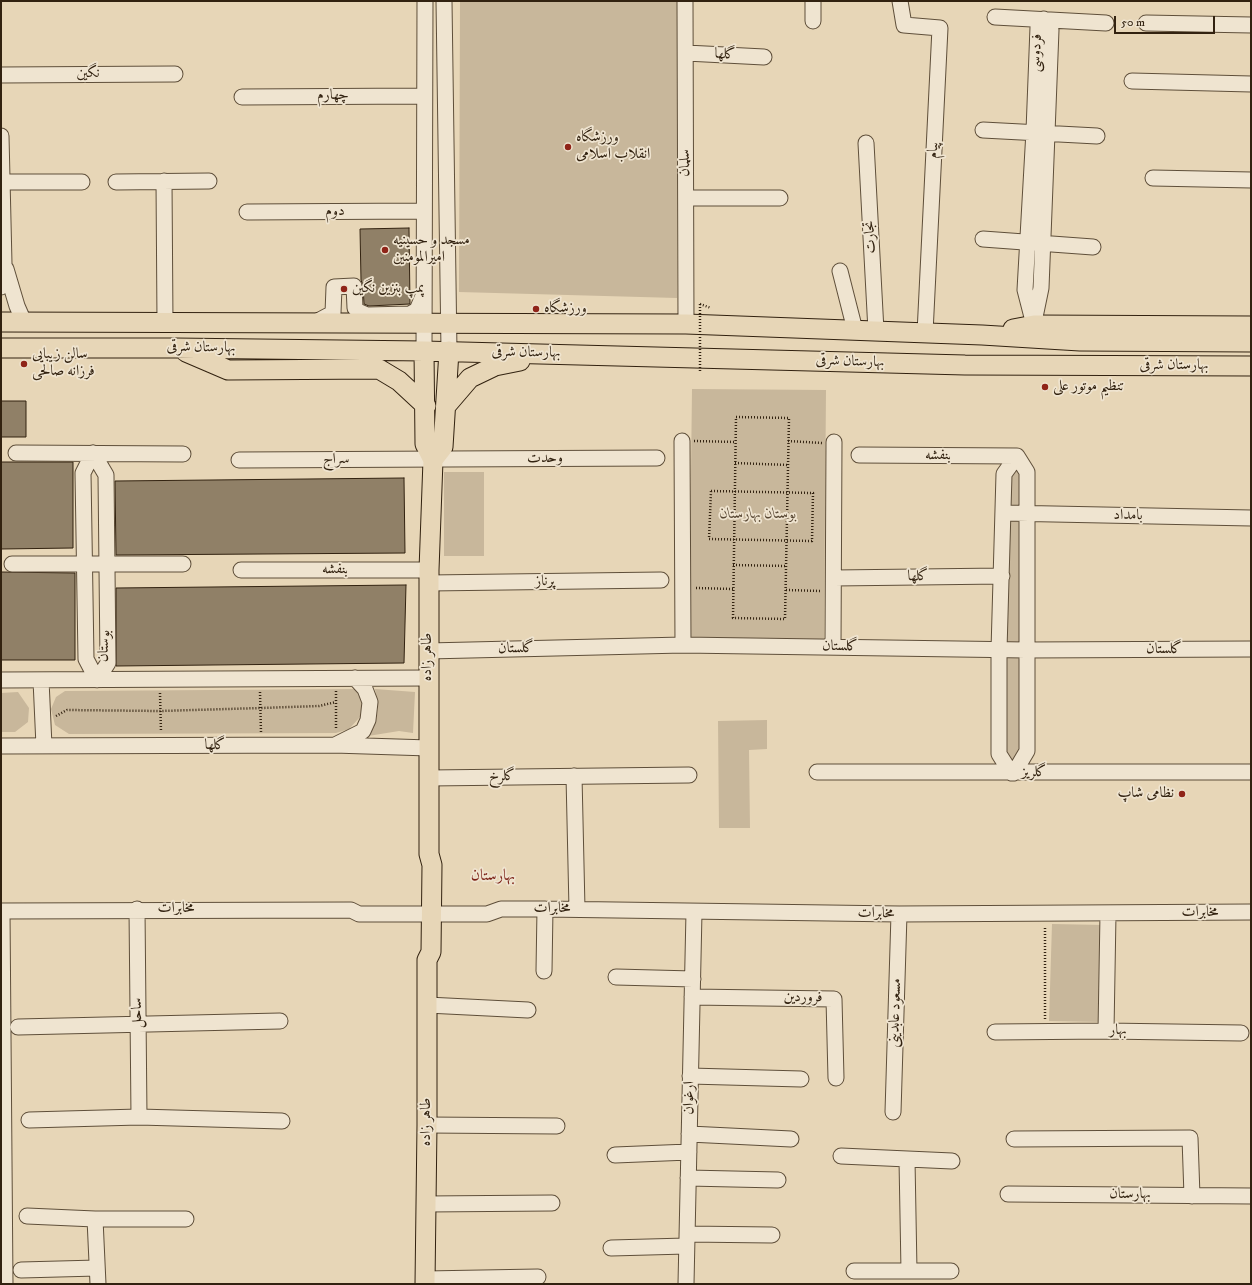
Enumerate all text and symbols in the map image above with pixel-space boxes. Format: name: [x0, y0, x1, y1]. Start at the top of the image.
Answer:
scale bar: [1116, 8, 1217, 34]
text: 50 m: [1121, 15, 1145, 30]
street label: فردوسی: [1027, 33, 1047, 73]
street label: گلها: [714, 45, 736, 65]
street label: نگین: [76, 65, 100, 83]
street label: چهارم: [317, 87, 349, 105]
place label: ورزشگاه انقلاب اسلامی: [576, 129, 650, 164]
street label: پیام: [925, 141, 943, 159]
marker: ورزشگاه انقلاب اسلامی: [563, 142, 573, 152]
street label: سلمان: [677, 149, 695, 177]
street label: دوم: [325, 203, 345, 221]
street label: تجارت: [861, 220, 881, 254]
place label: مسجد و حسینیه امیرالمومنین: [393, 232, 470, 267]
marker: مسجد و حسینیه امیرالمومنین: [380, 245, 390, 255]
place label: پمپ بنزین نگین: [352, 280, 424, 298]
marker: پمپ بنزین نگین: [339, 284, 349, 294]
place label: ورزشگاه: [544, 300, 587, 318]
marker: ورزشگاه: [531, 304, 541, 314]
street label: بهارستان شرقی: [166, 338, 236, 358]
street label: بهارستان شرقی: [491, 343, 561, 363]
place label: سالن زیبایی فرزانه صالحی: [32, 346, 95, 381]
street label: بهارستان شرقی: [815, 352, 885, 372]
street label: بهارستان شرقی: [1140, 357, 1208, 375]
marker: سالن زیبایی فرزانه صالحی: [19, 359, 29, 369]
place label: تنظیم موتور علی: [1053, 378, 1124, 396]
marker: تنظیم موتور علی: [1040, 382, 1050, 392]
street label: بنفشه: [925, 447, 951, 465]
street label: وحدت: [527, 450, 563, 468]
street label: سراج: [323, 451, 349, 469]
park label: بوستان بهارستان: [719, 506, 797, 524]
street label: بامداد: [1113, 507, 1143, 525]
street label: بنفشه: [322, 561, 348, 579]
street label: گلها: [907, 568, 929, 586]
street label: پرناز: [535, 573, 555, 591]
street label: بوستان: [95, 629, 115, 663]
street label: طاهر زاده: [419, 633, 437, 681]
street label: گلستان: [822, 638, 858, 656]
street label: گلستان: [498, 640, 534, 658]
street label: گلستان: [1146, 641, 1182, 659]
street label: گلها: [205, 737, 225, 755]
street label: گلریز: [1021, 764, 1047, 782]
street label: گلرخ: [488, 768, 516, 786]
place label: نظامی شاپ: [1117, 785, 1174, 803]
marker: نظامی شاپ: [1177, 789, 1187, 799]
district label: بهارستان: [471, 867, 515, 887]
street label: مخابرات: [158, 900, 194, 918]
street label: مخابرات: [534, 900, 570, 918]
street label: مخابرات: [1182, 904, 1218, 922]
street label: مخابرات: [857, 905, 895, 923]
street label: مسعود عابدینی: [886, 978, 906, 1048]
street label: فروردین: [783, 989, 823, 1007]
street label: ساحل: [129, 998, 147, 1028]
street label: بهار: [1109, 1022, 1127, 1040]
street label: ارغوان: [681, 1081, 699, 1115]
street label: طاهر زاده: [418, 1098, 436, 1146]
street label: بهارستان: [1109, 1186, 1151, 1204]

